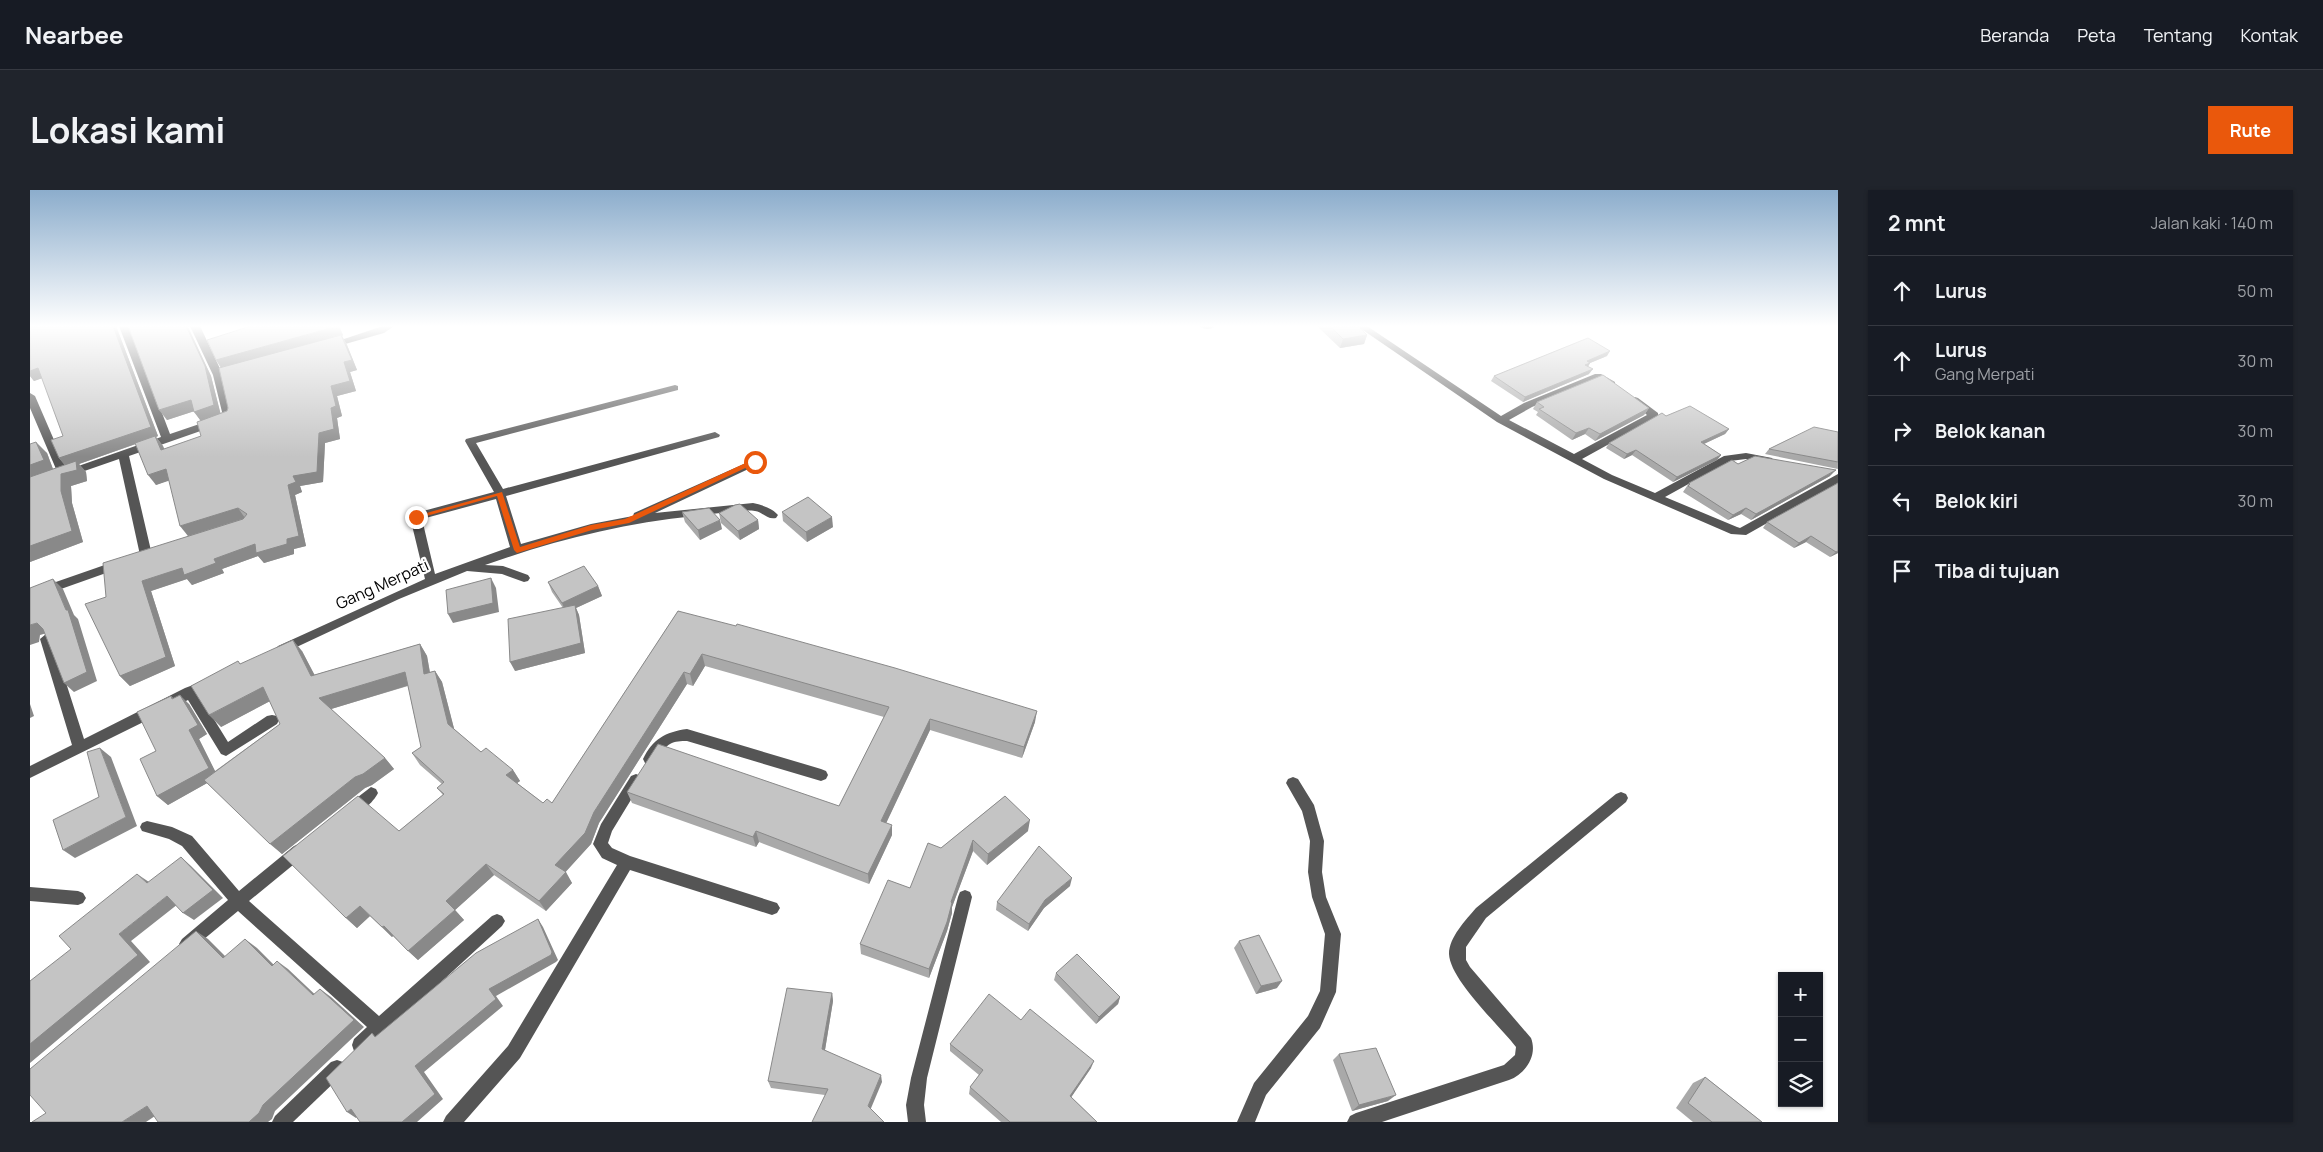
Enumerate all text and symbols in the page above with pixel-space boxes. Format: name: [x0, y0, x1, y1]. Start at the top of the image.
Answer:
text: Nearbee: [25, 18, 124, 51]
text: Beranda: [1980, 23, 2049, 47]
text: Peta: [2077, 23, 2116, 47]
text: Tentang: [2144, 23, 2213, 47]
text: Kontak: [2241, 23, 2298, 47]
text: Lokasi kami: [30, 106, 225, 154]
button: Rute: [2208, 106, 2293, 154]
text: 2 mnt: [1888, 209, 1946, 237]
text: Jalan kaki · 140 m: [2151, 212, 2273, 234]
icon: ahead: [1888, 277, 1916, 305]
text: Lurus: [1935, 278, 1987, 304]
text: 50 m: [2237, 280, 2273, 302]
text: Lurus: [1935, 337, 1987, 363]
icon: ahead: [1888, 347, 1916, 375]
text: 30 m: [2238, 350, 2273, 372]
text: Gang Merpati: [1935, 363, 2034, 385]
icon: right: [1888, 417, 1916, 445]
text: Belok kanan: [1935, 418, 2045, 444]
text: 30 m: [2238, 420, 2273, 442]
route start: [744, 451, 767, 474]
icon: left: [1888, 487, 1916, 515]
text: Belok kiri: [1935, 488, 2018, 514]
text: 30 m: [2238, 490, 2273, 512]
route end: [405, 506, 428, 529]
street label: Gang Merpati: [332, 554, 432, 614]
icon: arrive: [1888, 557, 1916, 585]
text: Tiba di tujuan: [1935, 558, 2059, 584]
map controls: [1778, 972, 1823, 1107]
button: +: [1778, 972, 1823, 1017]
button: −: [1778, 1017, 1823, 1062]
button: layers: [1778, 1062, 1823, 1107]

